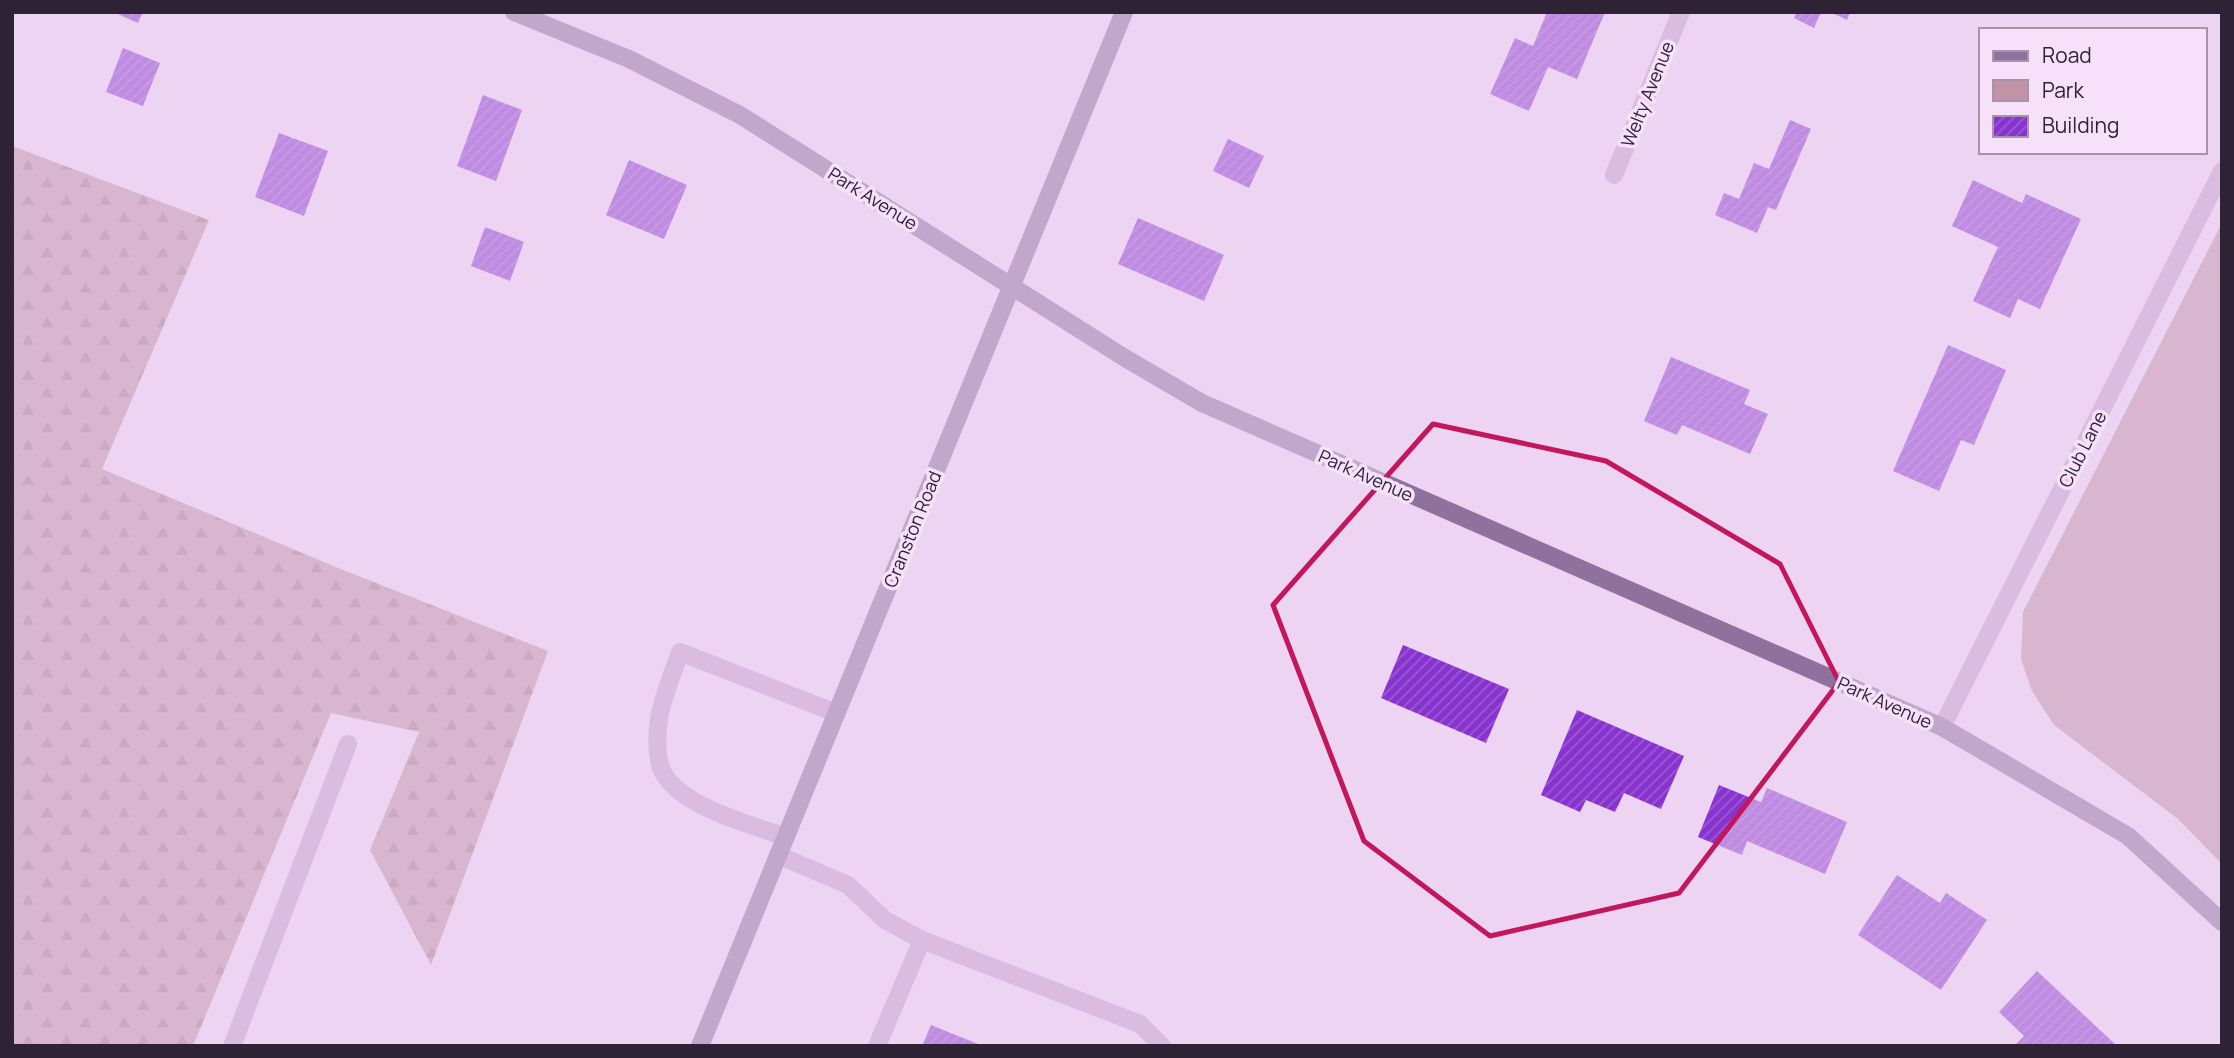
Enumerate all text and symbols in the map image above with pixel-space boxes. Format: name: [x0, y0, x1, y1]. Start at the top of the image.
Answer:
legend: [1979, 28, 2206, 154]
street label: Welty Avenue: [1615, 38, 1679, 150]
text: Road: [2042, 41, 2092, 69]
text: Park: [2042, 76, 2084, 104]
text: Building: [2042, 111, 2119, 139]
street label: Park Avenue: [824, 161, 922, 235]
street label: Club Lane: [2053, 407, 2111, 491]
street label: Park Avenue: [1315, 443, 1417, 507]
street label: Cranston Road: [878, 467, 946, 591]
street label: Park Avenue: [1834, 670, 1936, 734]

